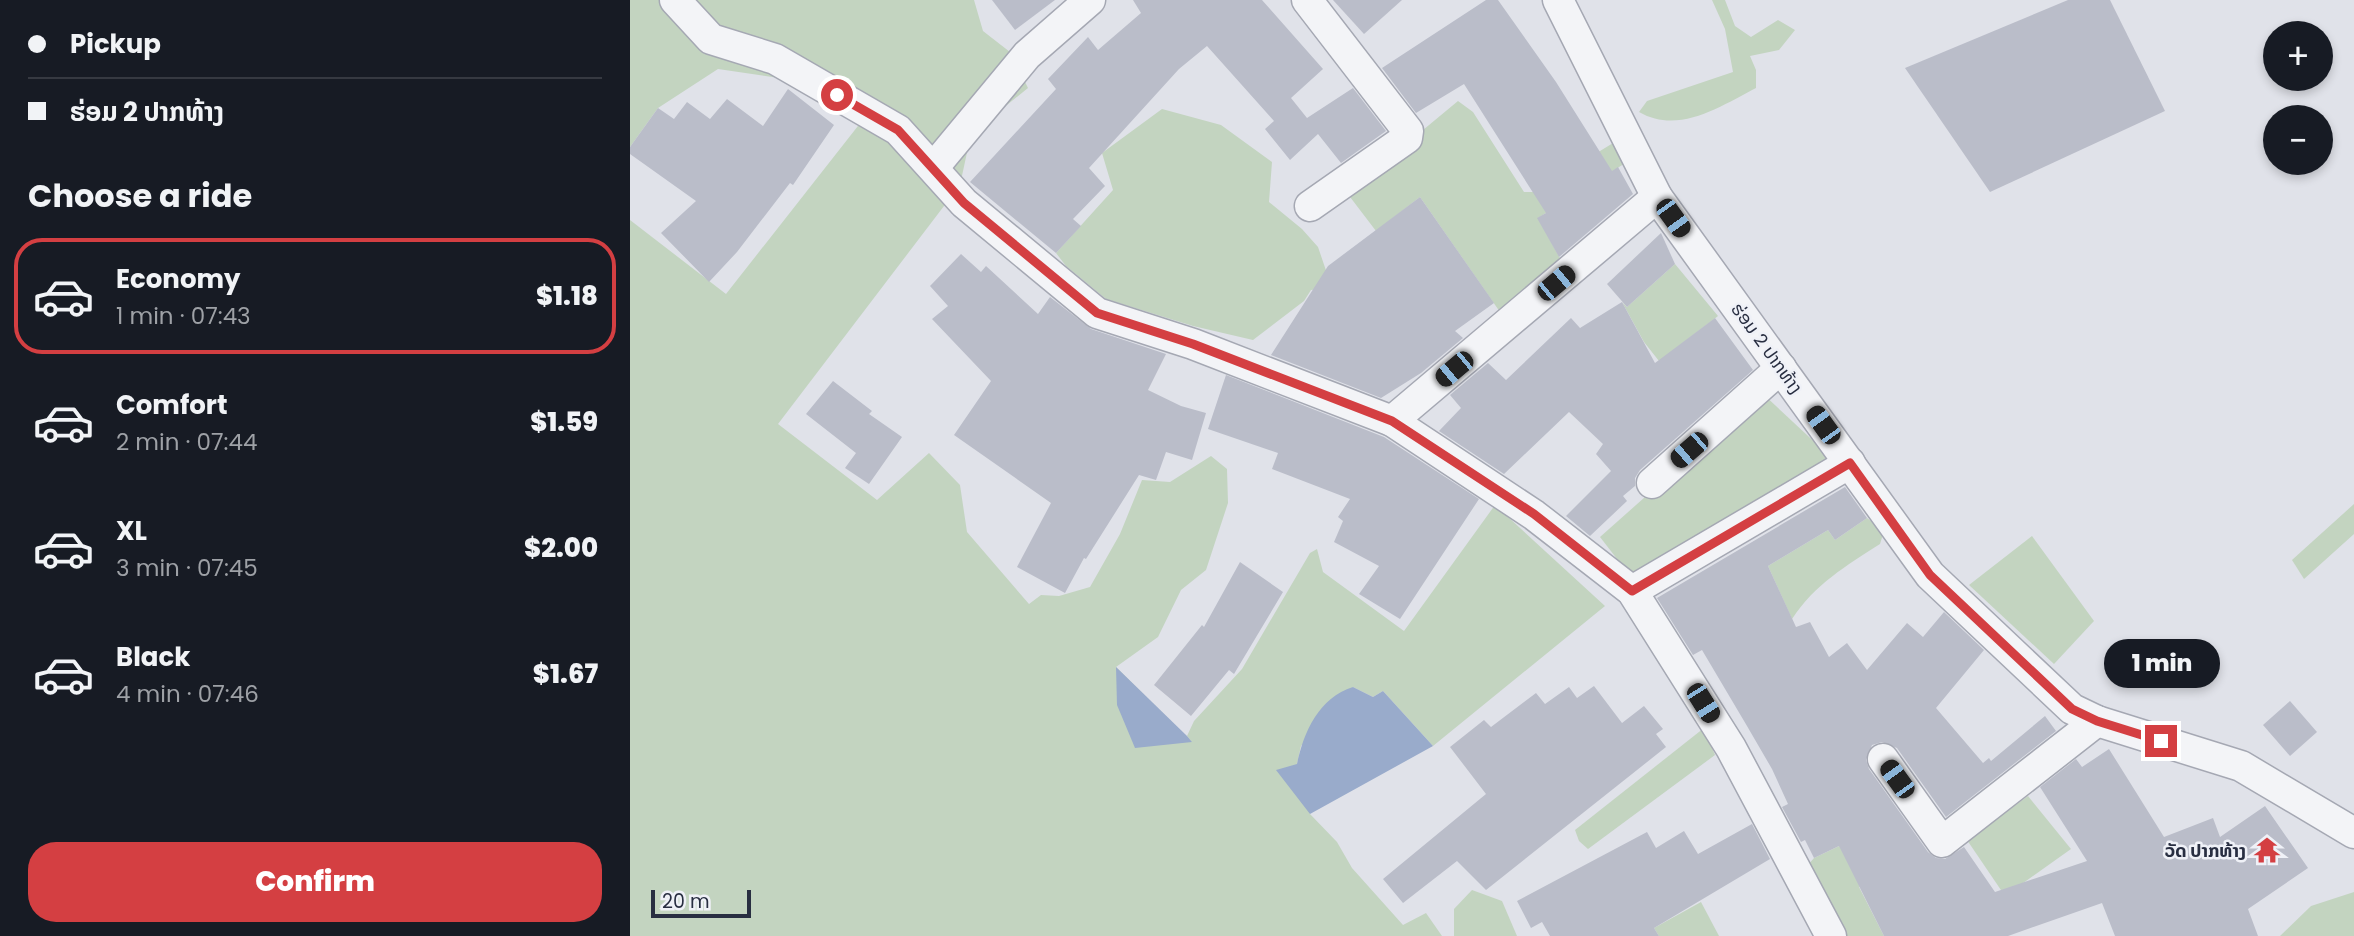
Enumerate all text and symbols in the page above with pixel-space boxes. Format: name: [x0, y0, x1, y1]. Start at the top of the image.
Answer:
map controls: [2263, 21, 2333, 175]
button: +: [2263, 21, 2333, 91]
text: Pickup: [70, 26, 161, 62]
route start: [821, 79, 853, 111]
text: ຮ່ອມ 2 ປາກທ້າງ: [70, 94, 224, 130]
button: −: [2263, 105, 2333, 175]
text: Choose a ride: [28, 173, 252, 218]
car: [1653, 195, 1694, 241]
text: Economy: [116, 261, 240, 297]
car: [1534, 261, 1579, 305]
icon: car: [32, 265, 95, 328]
text: $1.18: [536, 278, 598, 314]
street label: ຮ່ອມ 2 ປາກທ້າງ: [1726, 297, 1808, 399]
text: 1 min · 07:43: [116, 300, 251, 332]
car: [1432, 347, 1477, 391]
text: Comfort: [116, 387, 228, 423]
icon: car: [32, 391, 95, 454]
car: [1803, 402, 1844, 448]
text: $1.59: [530, 404, 598, 440]
text: 2 min · 07:44: [116, 426, 257, 458]
car: [1667, 428, 1712, 472]
text: XL: [116, 513, 147, 549]
icon: car: [32, 517, 95, 580]
text: $2.00: [524, 530, 598, 566]
text: 3 min · 07:45: [116, 552, 258, 584]
text: Black: [116, 639, 190, 675]
callout: 1 min: [2103, 640, 2219, 688]
icon: car: [32, 643, 95, 706]
text: 1 min: [2132, 647, 2192, 679]
text: $1.67: [533, 656, 598, 692]
text: 4 min · 07:46: [116, 678, 259, 710]
car: [1683, 680, 1724, 726]
route end: [2145, 725, 2177, 757]
car: [1877, 756, 1918, 802]
temple icon: ວັດ ປາກທ້າງ: [2252, 835, 2282, 865]
place label: ວັດ ປາກທ້າງ: [2165, 838, 2246, 863]
button: Confirm: [28, 842, 602, 922]
scale bar: [651, 887, 751, 919]
text: 20 m: [662, 888, 710, 915]

